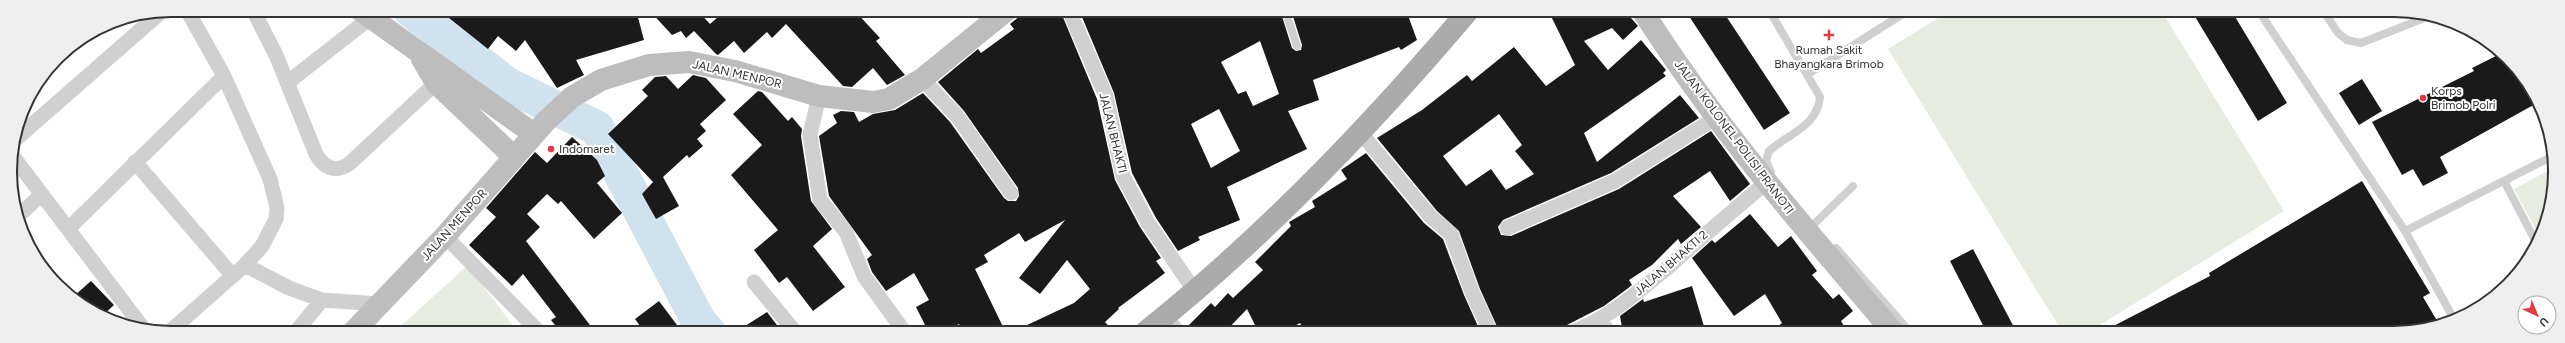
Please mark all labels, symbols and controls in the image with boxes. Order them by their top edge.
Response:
marker: Rumah Sakit Bhayangkara Brimob [1823,29,1835,41]
place label: Rumah Sakit Bhayangkara Brimob [1774,43,1884,71]
street label: JALAN MENPOR [691,57,783,91]
street label: JALAN KOLONEL POLISI PRANOTI [1672,57,1796,217]
place label: Korps Brimob Polri [2431,84,2496,112]
street label: JALAN BHAKTI [1096,91,1130,175]
marker: Korps Brimob Polri [2418,93,2428,103]
place label: Indomaret [559,142,615,156]
marker: Indomaret [546,144,556,154]
street label: JALAN MENPOR [418,186,490,264]
street label: JALAN BHAKTI 2 [1632,227,1710,299]
north arrow [2517,295,2557,335]
text: U [2536,314,2551,329]

